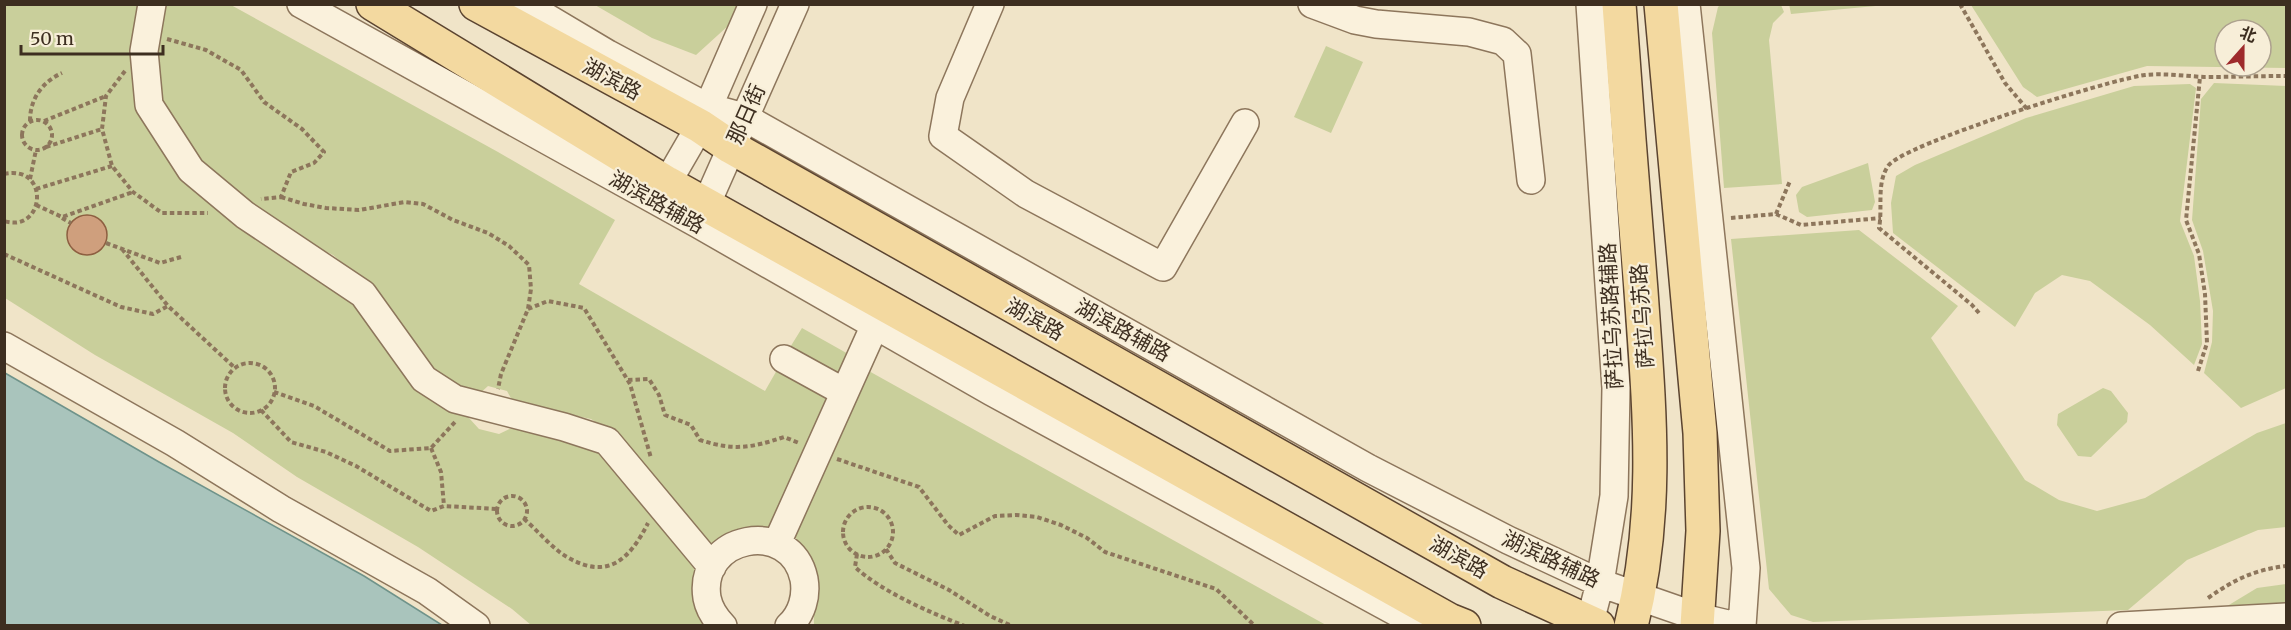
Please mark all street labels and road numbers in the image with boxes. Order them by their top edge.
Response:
street label: 湖滨路 [578,52,646,106]
street label: 那日街 [721,80,771,148]
street label: 湖滨路辅路 [605,165,709,239]
street label: 萨拉乌苏路辅路 [1594,242,1628,390]
street label: 萨拉乌苏路 [1625,263,1659,369]
street label: 湖滨路 [1001,292,1069,346]
street label: 湖滨路辅路 [1071,293,1175,367]
street label: 湖滨路辅路 [1498,525,1604,593]
street label: 湖滨路 [1425,530,1493,584]

